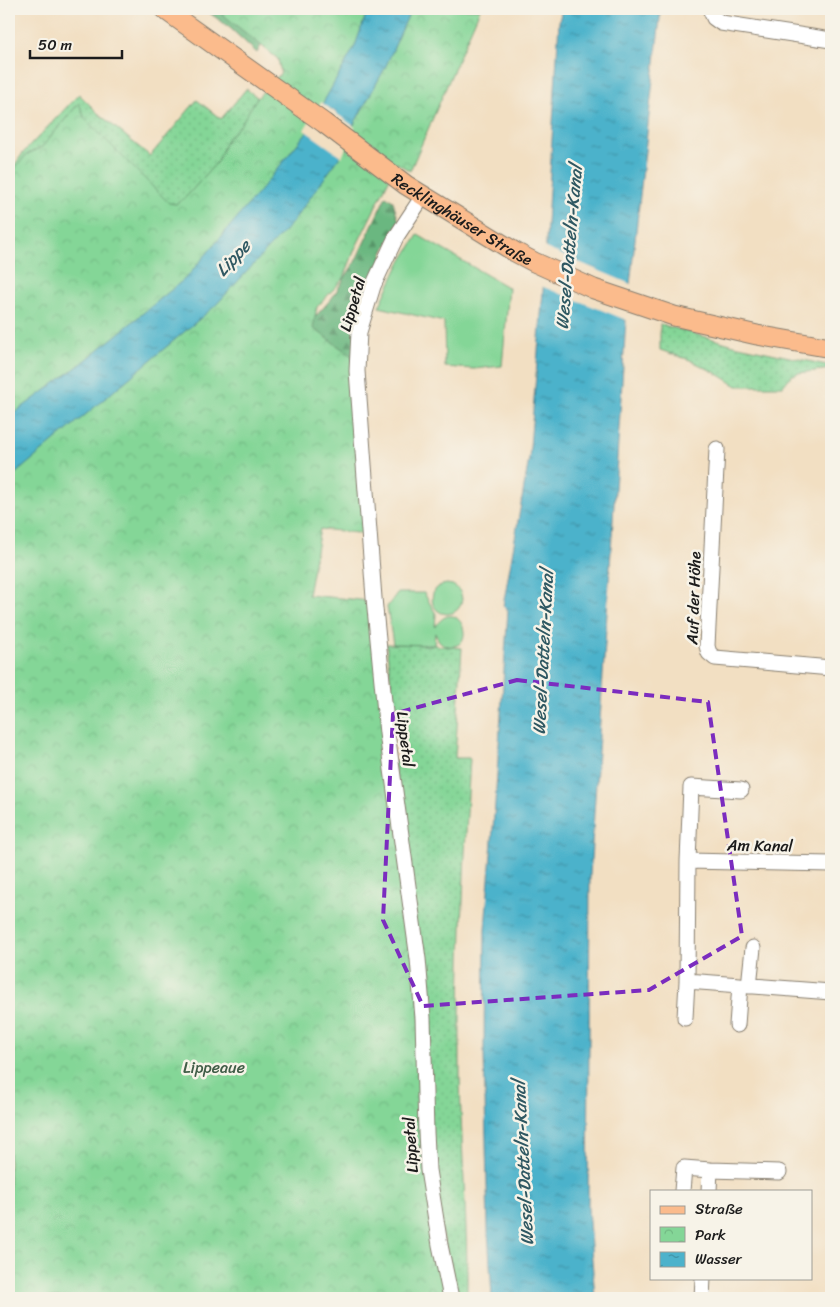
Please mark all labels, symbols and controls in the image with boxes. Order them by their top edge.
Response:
scale bar [30,28,122,60]
text: 50 m [38,32,73,58]
water label: Wesel-Datteln-Kanal [546,160,592,331]
street label: Recklinghäuser Straße [385,165,538,274]
water label: Lippe [207,231,260,284]
street label: Lippetal [331,273,374,335]
street label: Auf der Höhe [677,551,710,646]
water label: Wesel-Datteln-Kanal [523,565,564,735]
street label: Lippetal [388,710,423,769]
street label: Am Kanal [726,830,794,861]
park label: Lippeaue [183,1053,245,1082]
water label: Wesel-Datteln-Kanal [502,1076,543,1246]
street label: Lippetal [394,1116,427,1174]
legend [650,1190,812,1280]
text: Straße [695,1196,743,1222]
text: Park [695,1222,726,1248]
text: Wasser [695,1246,743,1272]

